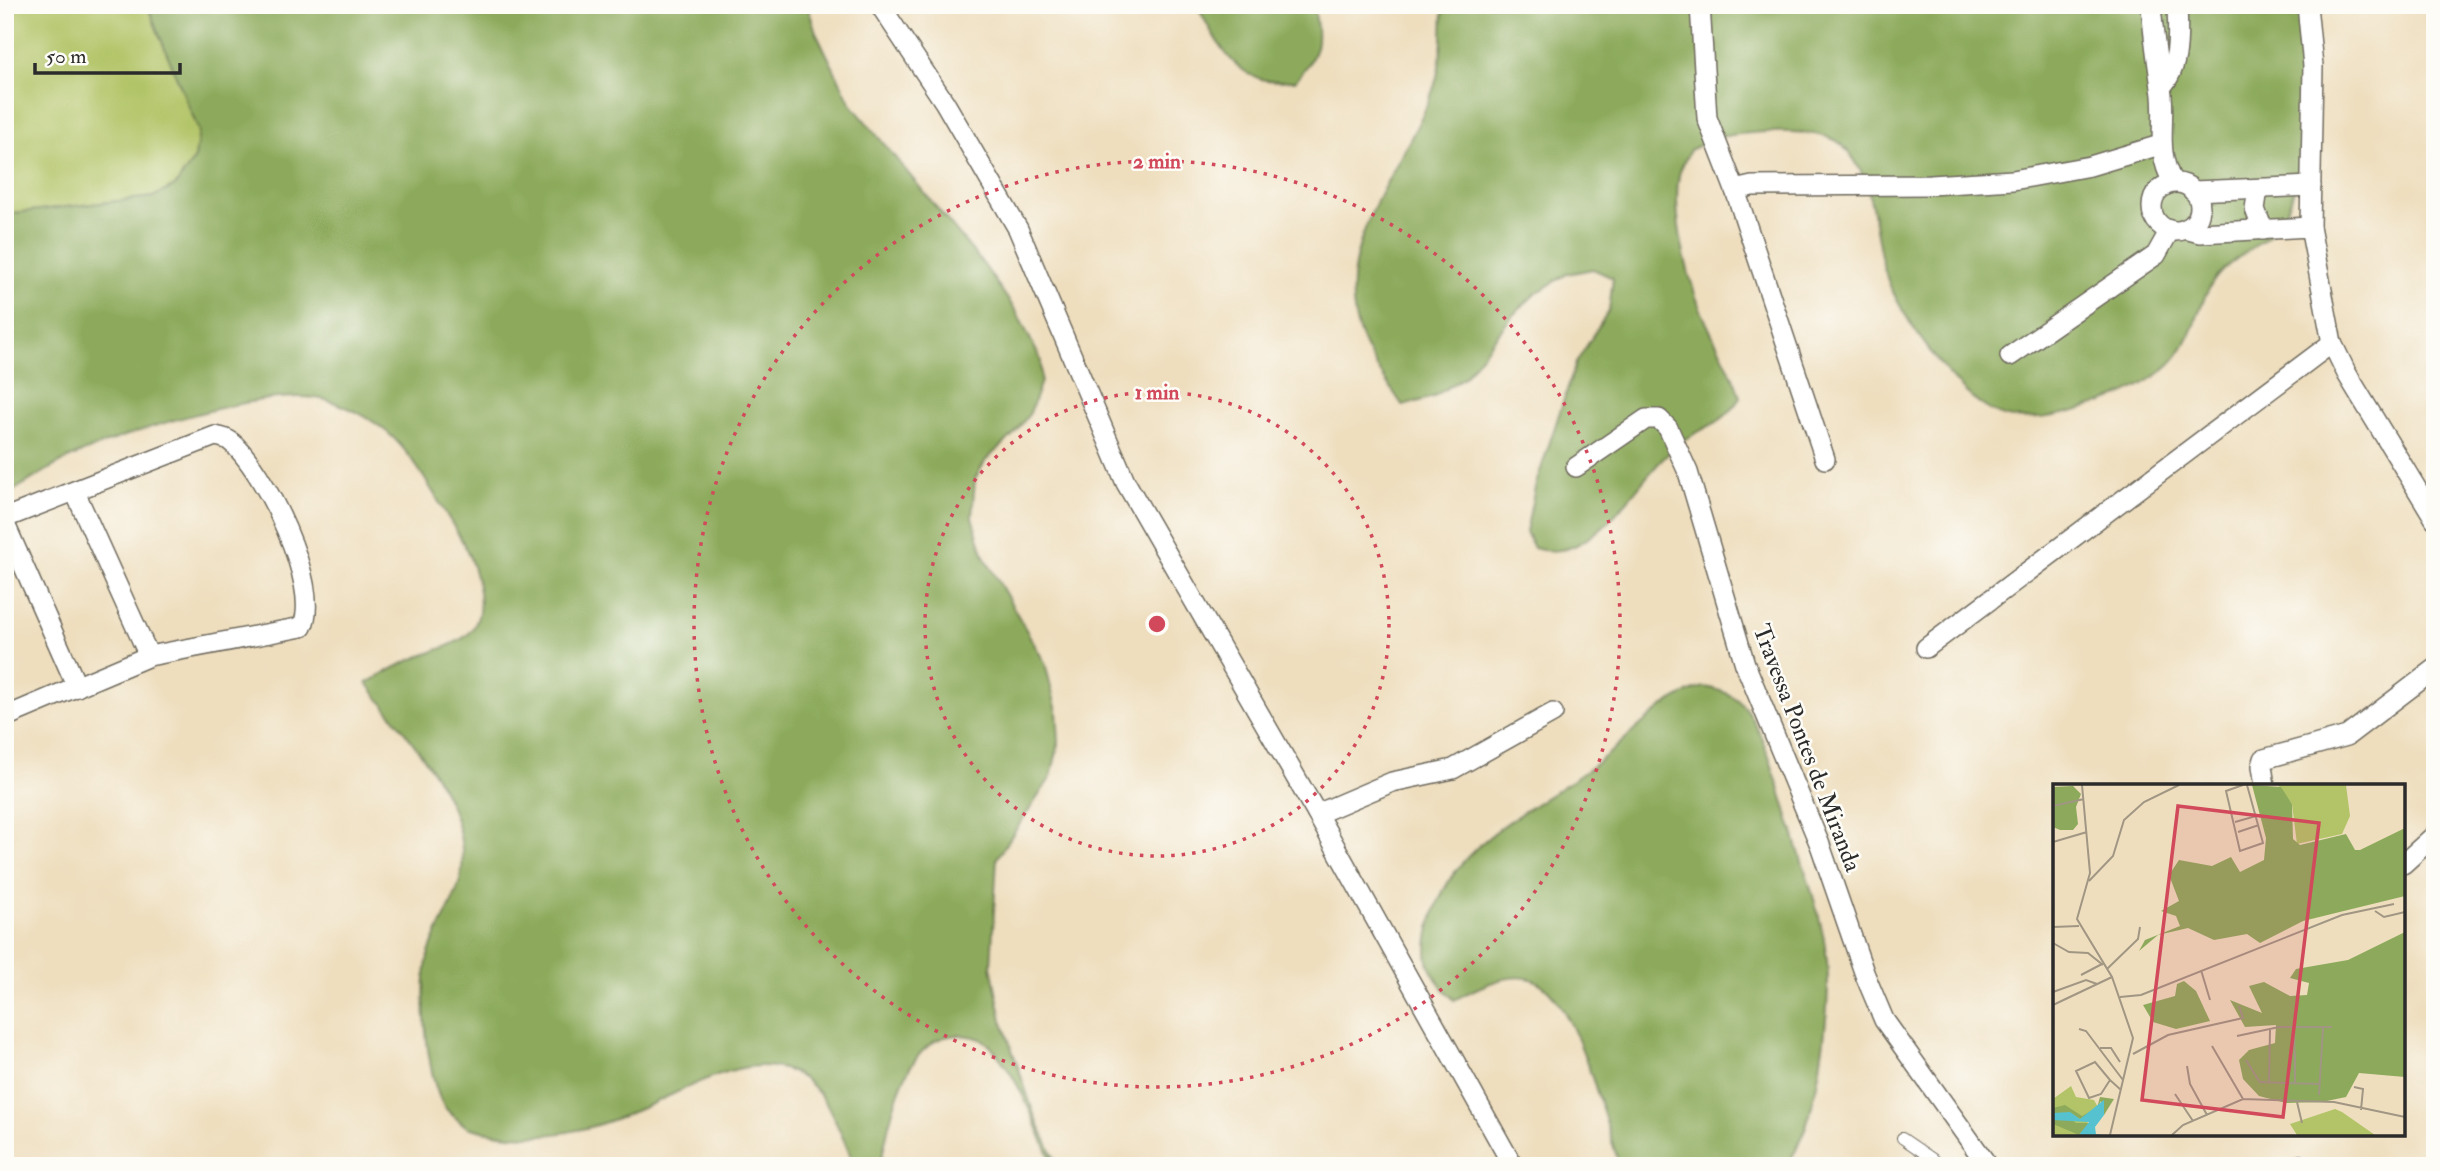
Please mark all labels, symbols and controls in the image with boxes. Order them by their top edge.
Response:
scale bar [35,32,180,76]
text: 50 m [46,43,87,70]
text: 2 min [1133,148,1181,175]
text: 1 min [1135,379,1179,406]
centre of rings [1145,612,1169,636]
street label: Travessa Pontes de Miranda [1745,620,1869,877]
inset map [2053,784,2405,1136]

